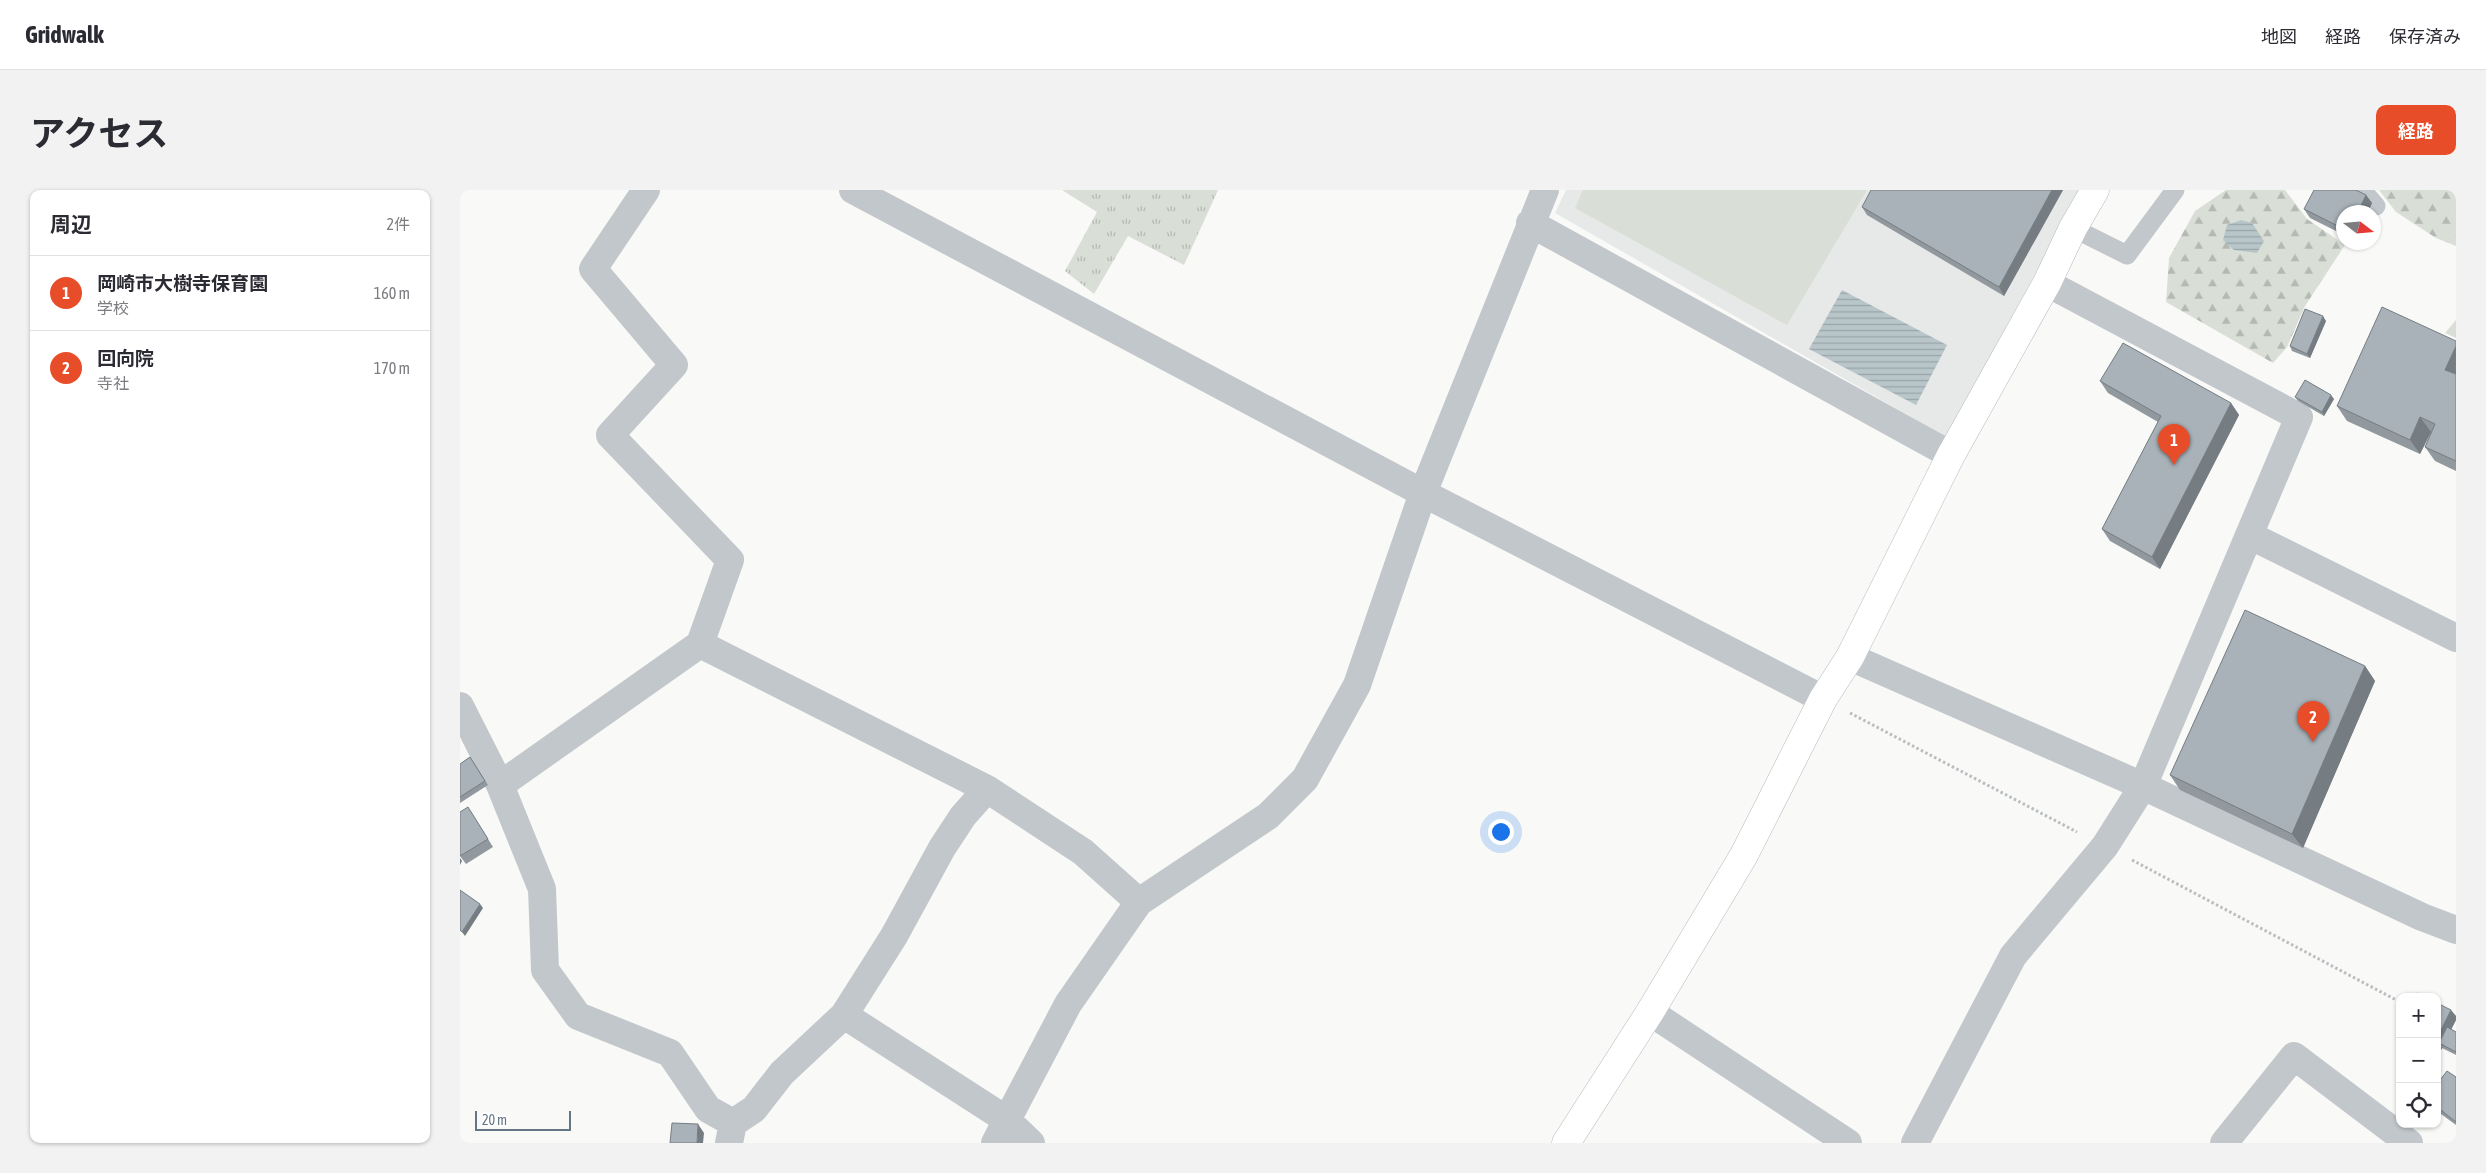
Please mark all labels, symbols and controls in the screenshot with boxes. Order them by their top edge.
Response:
text: Gridwalk [25,21,104,48]
text: 地図 [2261,26,2297,47]
text: 経路 [2325,26,2361,47]
text: 保存済み [2389,26,2461,47]
button: 経路 [2376,105,2456,155]
text: アクセス [30,113,168,153]
north arrow [2336,205,2381,250]
text: 周辺 [50,212,92,236]
text: 2件 [386,215,410,233]
text: 岡崎市大樹寺保育園 [97,272,268,294]
text: 1 [62,284,70,302]
text: 160 m [374,284,410,302]
text: 学校 [97,299,129,317]
text: 回向院 [97,347,154,369]
text: 2 [62,359,70,377]
text: 170 m [374,359,410,377]
text: 寺社 [97,374,129,392]
pin: 1 [2158,424,2190,465]
pin: 2 [2297,701,2329,742]
your location [1488,819,1514,845]
map controls [2396,993,2441,1128]
button: + [2396,993,2441,1038]
button: − [2396,1038,2441,1083]
button: locate [2396,1083,2441,1128]
scale bar [475,1108,571,1131]
text: 20 m [482,1112,507,1128]

